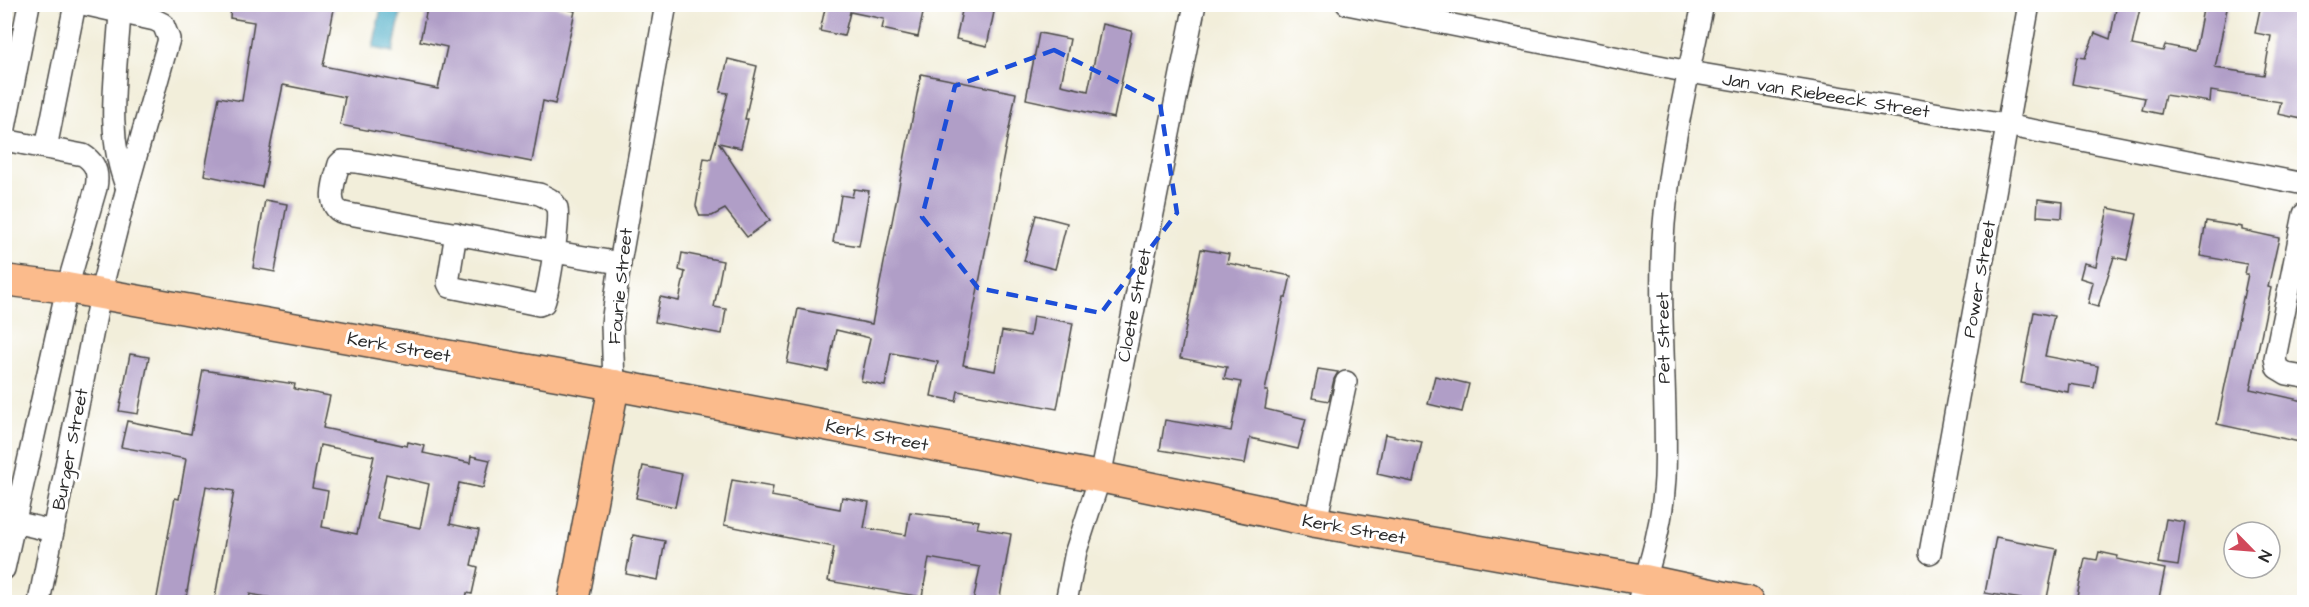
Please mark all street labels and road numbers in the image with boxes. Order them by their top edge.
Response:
street label: Jan van Riebeeck Street [1720,67,1932,124]
street label: Power Street [1957,218,2002,340]
street label: Fourie Street [602,226,639,345]
street label: Cloete Street [1111,245,1158,364]
street label: Pet Street [1650,291,1677,384]
street label: Kerk Street [345,326,453,369]
street label: Burger Street [46,385,96,512]
street label: Kerk Street [823,413,931,458]
street label: Kerk Street [1300,508,1408,551]

